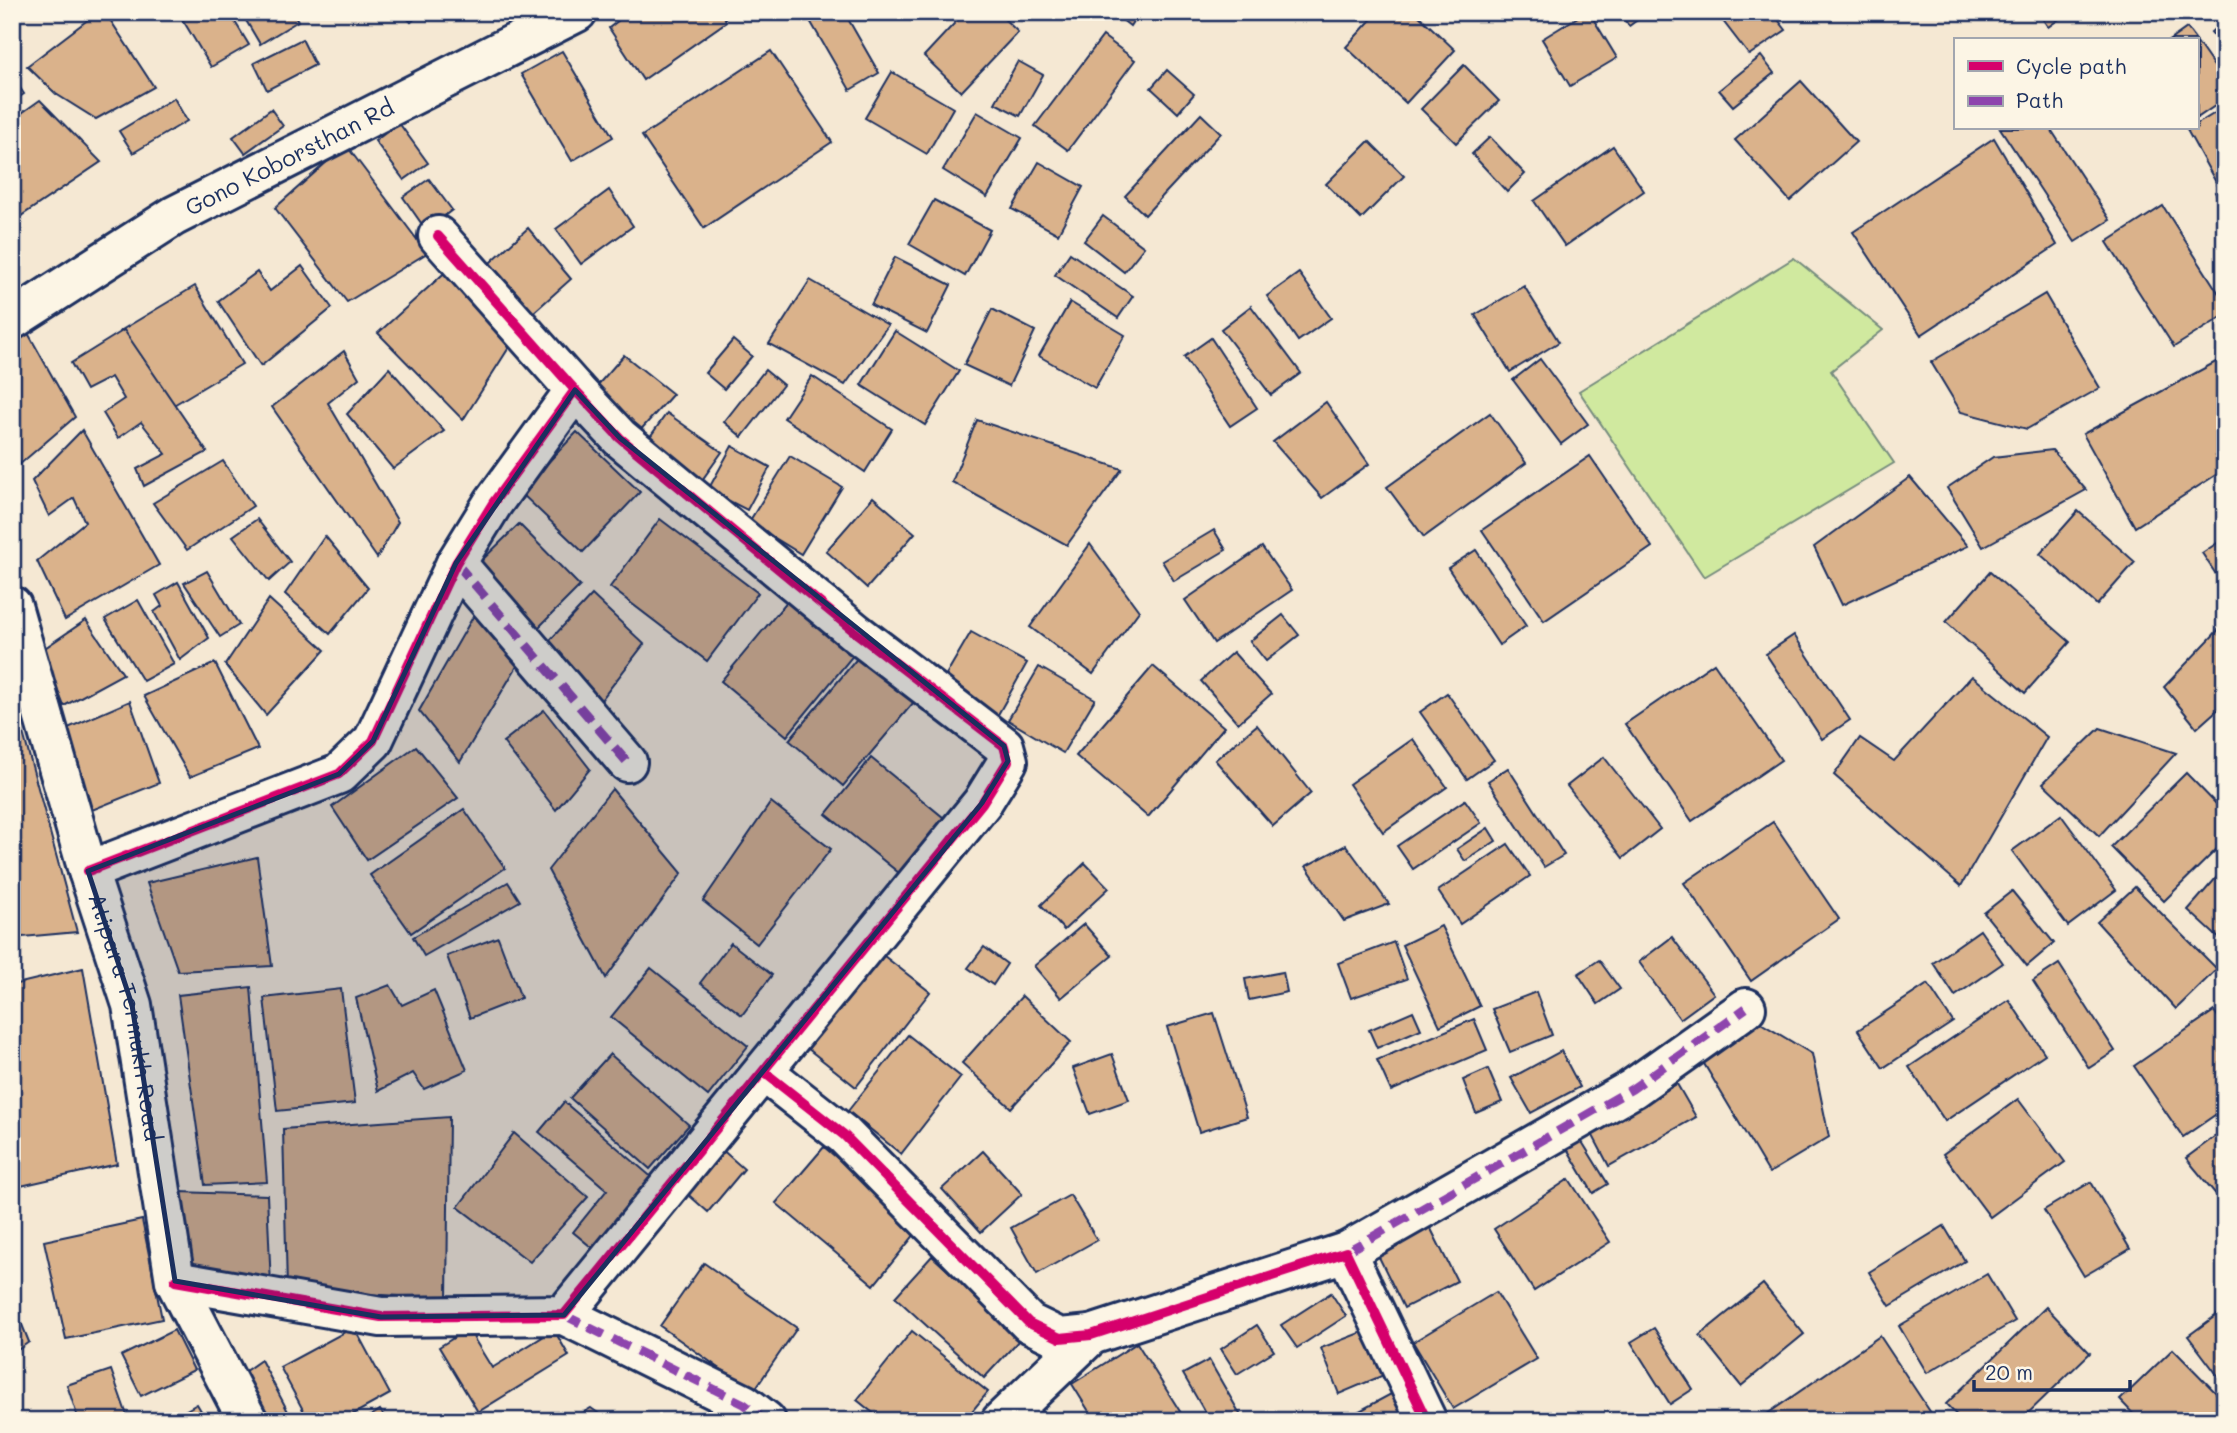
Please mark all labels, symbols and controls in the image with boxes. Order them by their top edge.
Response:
legend [1954,38,2198,130]
text: Cycle path [2016,52,2126,79]
text: Path [2016,86,2063,113]
street label: Gono Koborsthan Rd [180,91,398,222]
street label: Atipara Termukh Road [82,889,169,1143]
scale bar [1974,1349,2130,1393]
text: 20 m [1985,1358,2033,1385]

